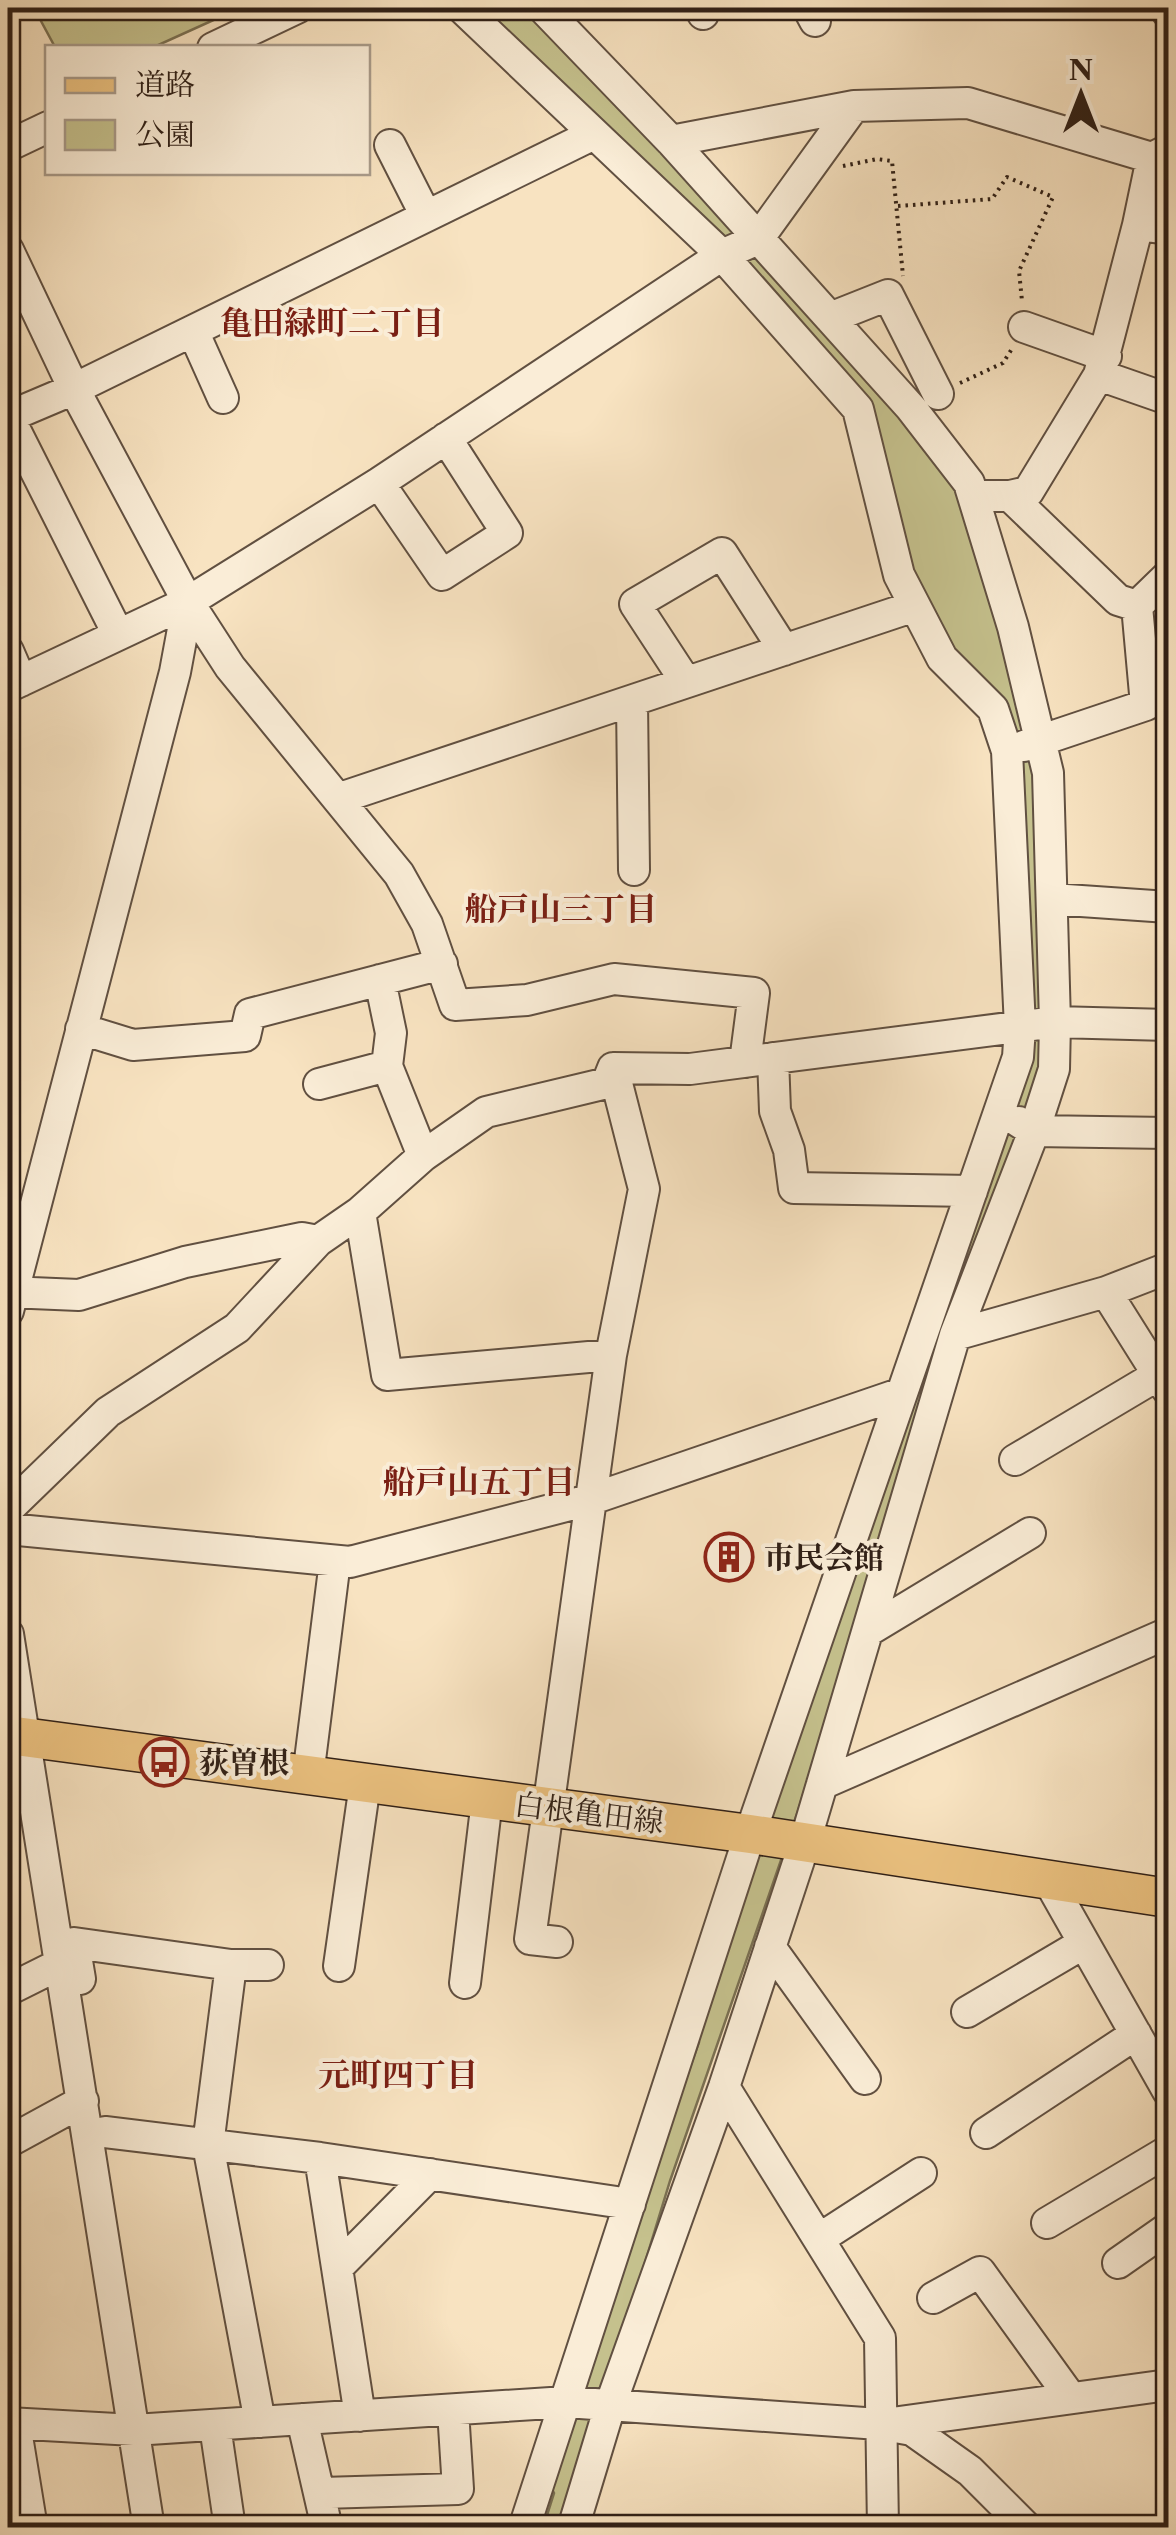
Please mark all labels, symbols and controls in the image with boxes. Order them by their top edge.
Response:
legend [45,45,370,175]
north arrow [1031,45,1131,145]
text: N [1069,53,1093,87]
text: 道路 [135,66,195,103]
text: 公園 [135,116,195,153]
district label: 亀田緑町二丁目 [220,303,444,342]
district label: 船戸山三丁目 [465,889,657,928]
district label: 船戸山五丁目 [383,1462,575,1501]
building icon: 市民会館 [703,1531,755,1583]
place label: 市民会館 [764,1539,884,1576]
bus stop icon: 荻曽根 [138,1736,190,1788]
place label: 荻曽根 [199,1744,289,1781]
street label: 白根亀田線 [512,1785,666,1841]
district label: 元町四丁目 [318,2055,478,2094]

